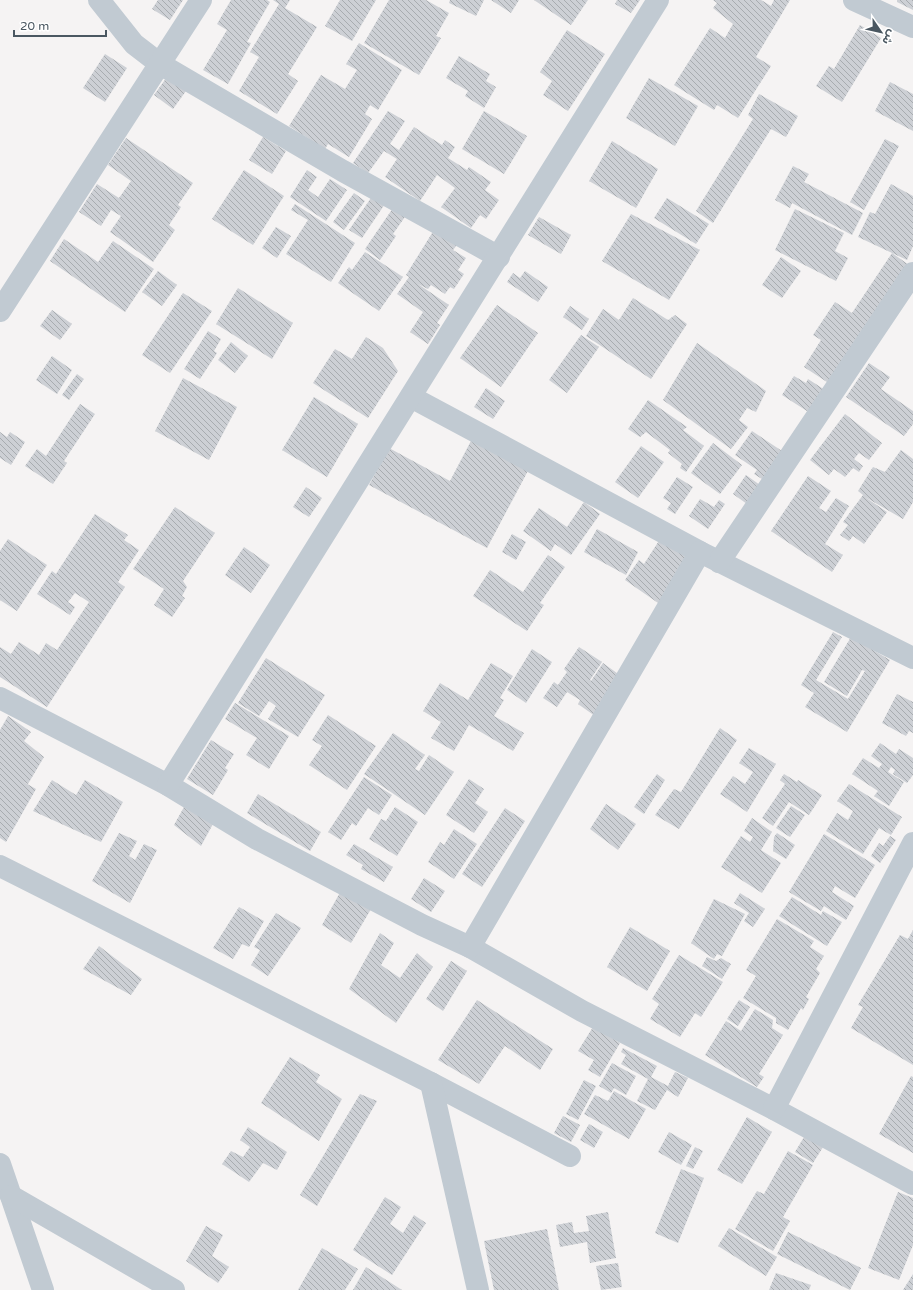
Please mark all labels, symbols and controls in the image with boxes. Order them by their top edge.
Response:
scale bar [14,12,106,38]
north arrow [861,12,901,52]
text: 20 m [20,19,49,33]
text: ش [879,27,898,47]

